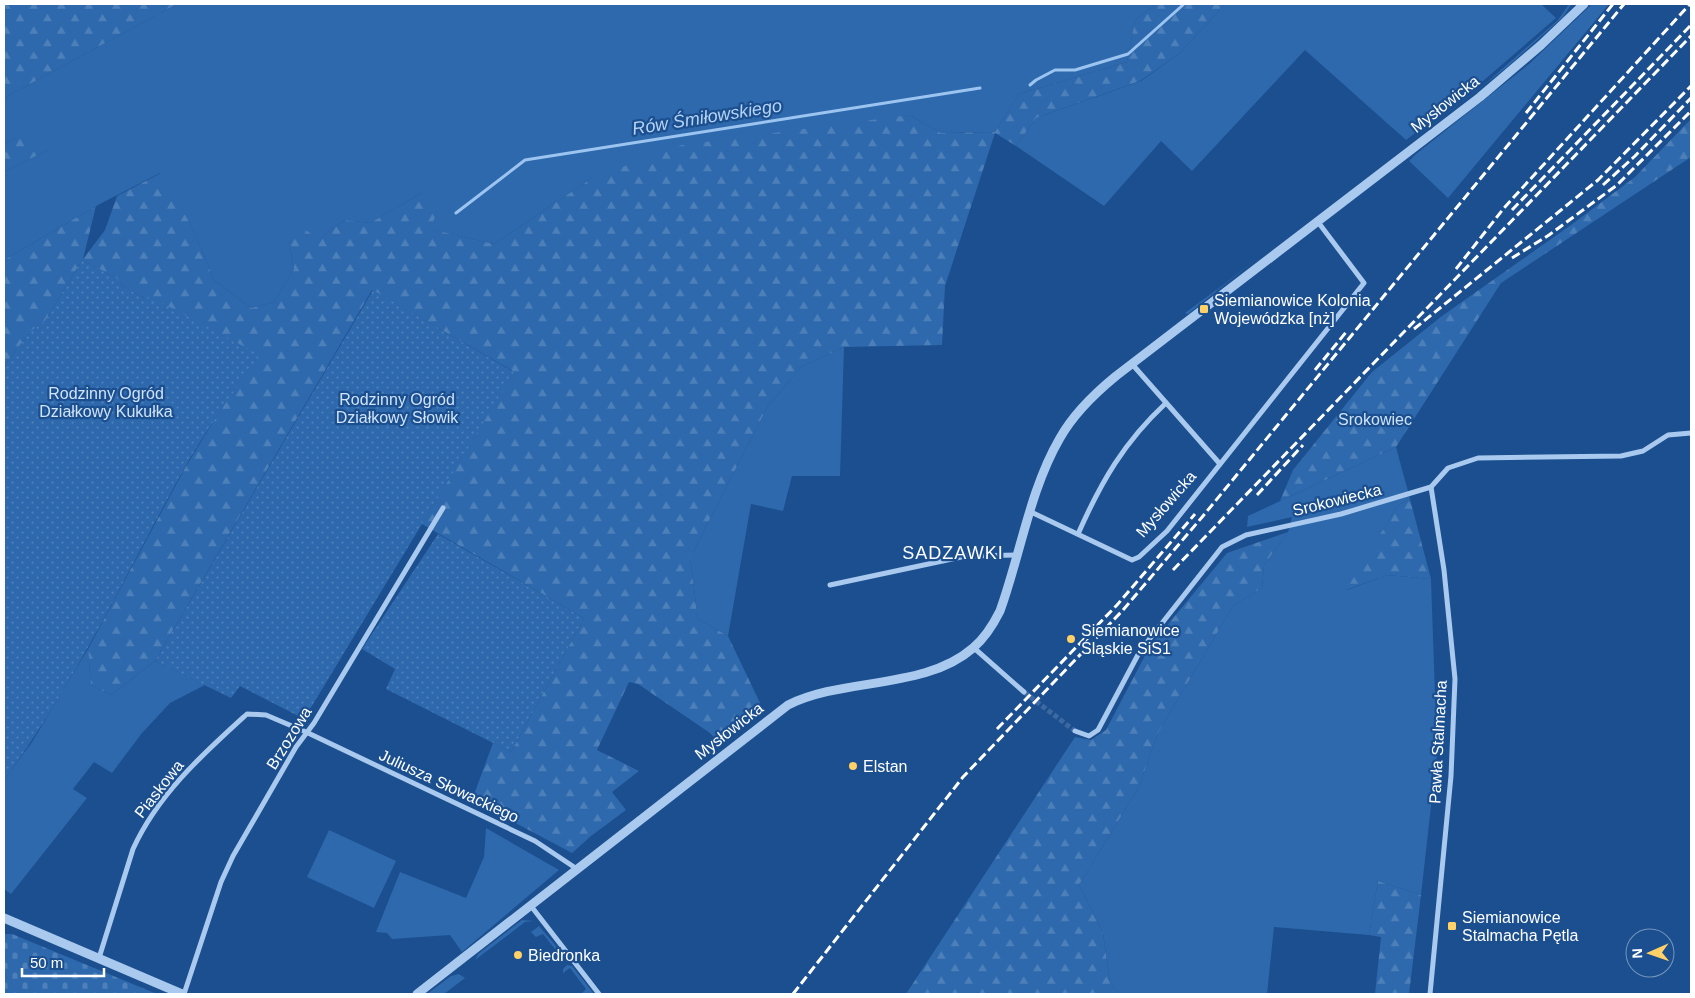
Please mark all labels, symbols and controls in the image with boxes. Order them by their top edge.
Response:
street label: Mysłowicka [1408,72,1483,136]
water label: Rów Śmiłowskiego [631,94,783,139]
place label: Siemianowice Kolonia Wojewódzka [nż] [1214,292,1371,327]
marker: Siemianowice Kolonia Wojewódzka [nż] [1198,303,1210,315]
park label: Rodzinny Ogród Działkowy Kukułka [39,385,173,420]
park label: Rodzinny Ogród Działkowy Słowik [336,391,459,426]
park label: Srokowiec [1338,411,1412,428]
street label: Mysłowicka [1133,467,1199,540]
street label: Srokowiecka [1291,481,1383,519]
district label: SADZAWKI [902,543,1004,563]
place label: Siemianowice Śląskie SiS1 [1081,622,1180,657]
marker: Siemianowice Śląskie SiS1 [1065,633,1077,645]
street label: Pawła Stalmacha [1426,680,1450,804]
street label: Mysłowicka [692,699,767,763]
street label: Brzozowa [263,704,315,772]
street label: Juliusza Słowackiego [376,746,522,826]
street label: Piaskowa [131,757,187,821]
place label: Elstan [863,758,907,775]
marker: Elstan [847,760,859,772]
place label: Siemianowice Stalmacha Pętla [1462,909,1579,944]
marker: Siemianowice Stalmacha Pętla [1446,920,1458,932]
north arrow [1625,928,1675,978]
scale bar [22,946,105,978]
place label: Biedronka [528,947,600,964]
text: N [1629,948,1645,959]
marker: Biedronka [512,949,524,961]
text: 50 m [30,954,63,971]

